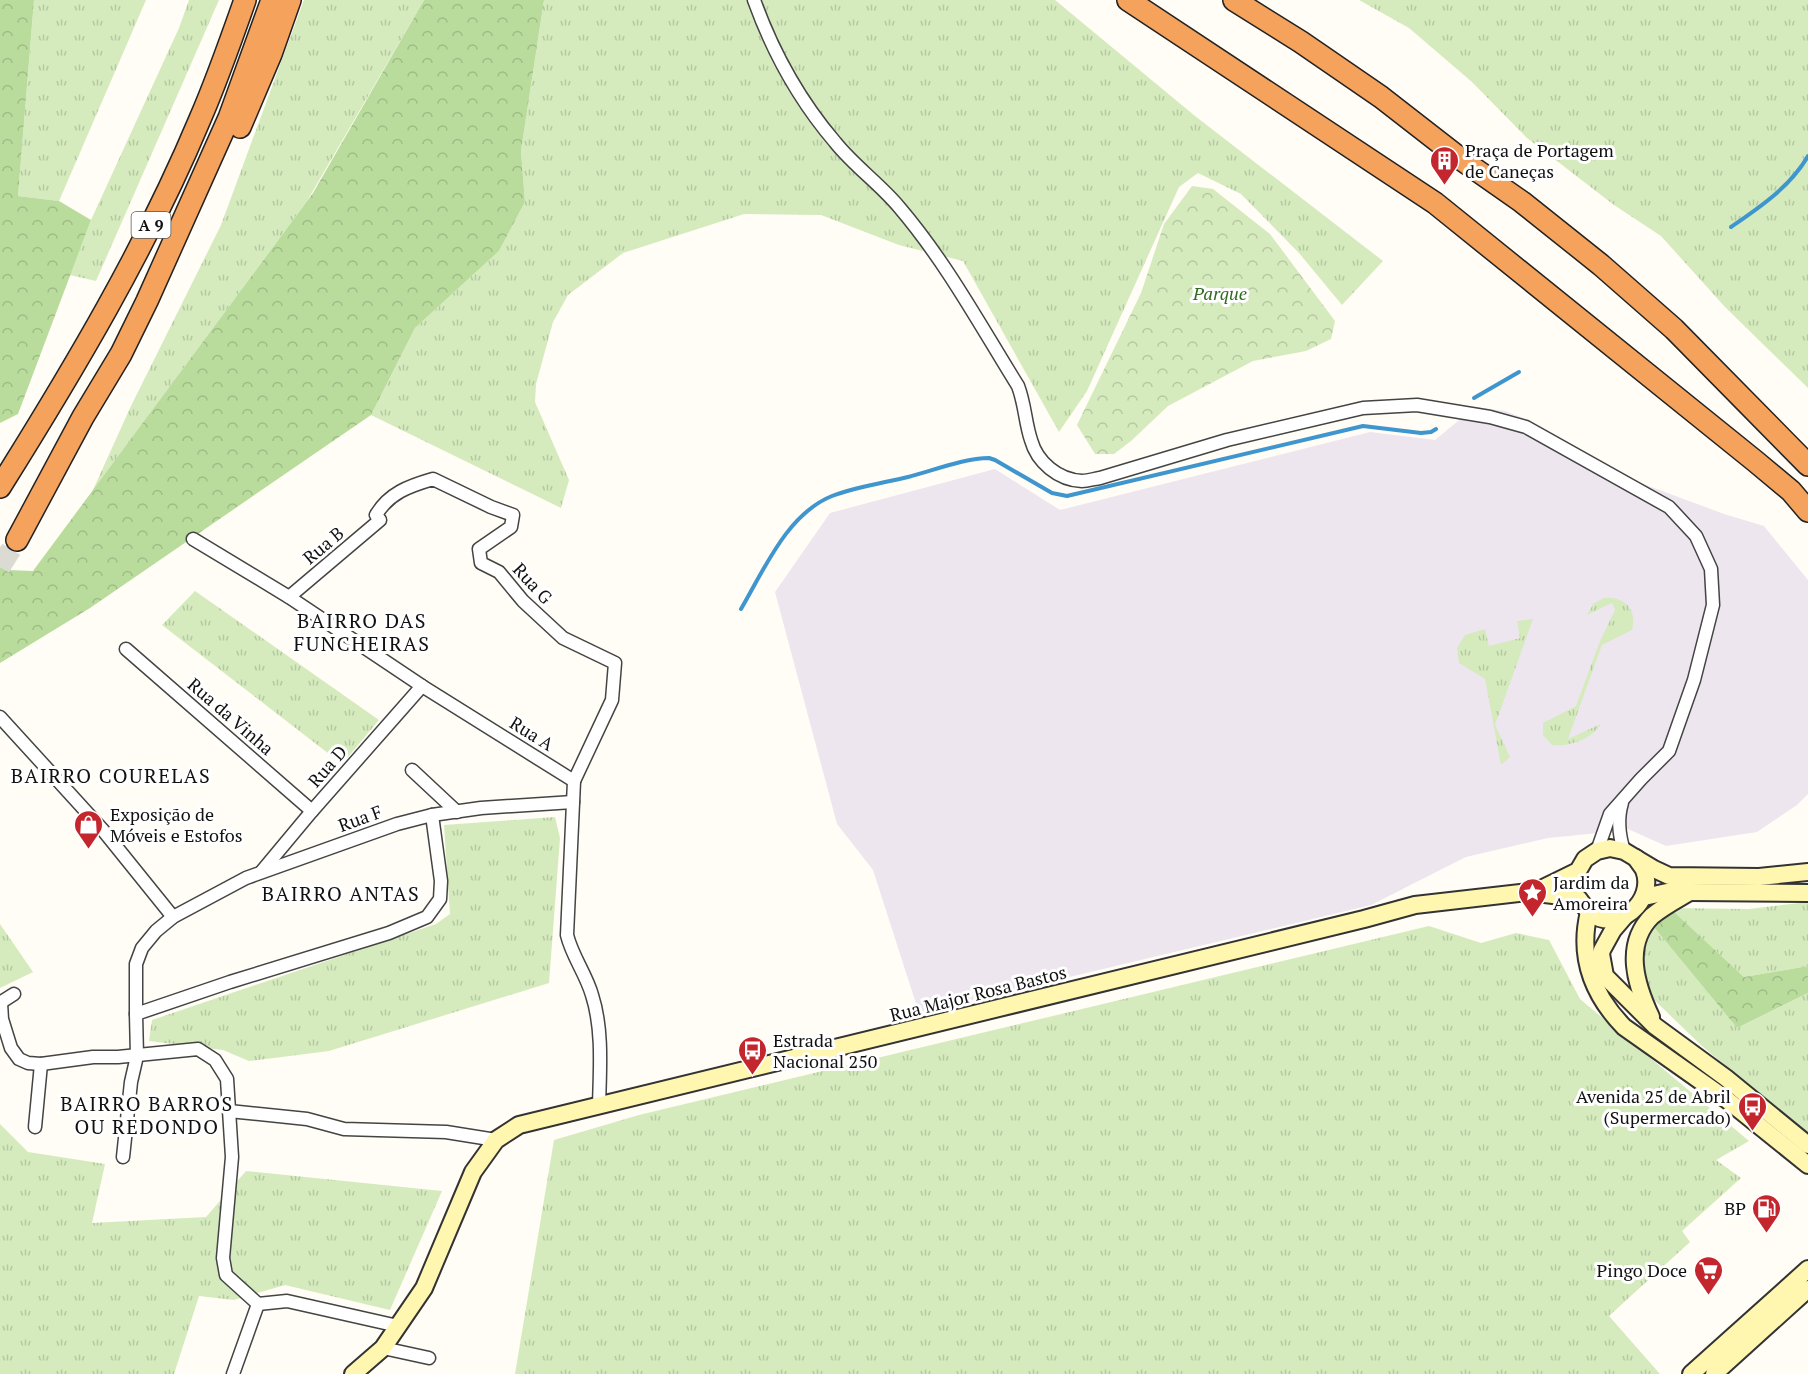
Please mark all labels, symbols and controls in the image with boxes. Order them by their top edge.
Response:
place label: Praça de Portagem de Caneças [1465,138,1614,183]
building icon: Praça de Portagem de Caneças [1428,144,1460,186]
road number: A 9 [132,212,170,238]
park label: Parque [1192,281,1247,305]
street label: Rua B [298,521,348,569]
street label: Rua G [508,557,558,609]
district label: BAIRRO DAS FUNCHEIRAS [293,607,431,657]
street label: Rua da Vinha [183,672,279,760]
street label: Rua A [506,710,559,756]
street label: Rua D [302,740,352,792]
district label: BAIRRO COURELAS [11,762,211,789]
street label: Rua F [335,799,385,837]
place label: Exposição de Móveis e Estofos [110,802,243,847]
shop icon: Exposição de Móveis e Estofos [73,808,105,850]
place label: Jardim da Amoreira [1553,870,1630,915]
place icon: Jardim da Amoreira [1516,876,1548,918]
district label: BAIRRO ANTAS [262,880,420,907]
street label: Rua Major Rosa Bastos [887,959,1069,1027]
place label: Estrada Nacional 250 [773,1028,877,1073]
bus stop icon: Estrada Nacional 250 [736,1034,768,1076]
place label: Avenida 25 de Abril (Supermercado) [1576,1084,1731,1129]
district label: BAIRRO BARROS OU REDONDO [60,1090,234,1140]
bus stop icon: Avenida 25 de Abril (Supermercado) [1736,1090,1768,1132]
fuel station icon: BP [1751,1192,1783,1234]
place label: BP [1724,1196,1746,1220]
supermarket icon: Pingo Doce [1692,1254,1724,1296]
place label: Pingo Doce [1597,1258,1687,1282]

